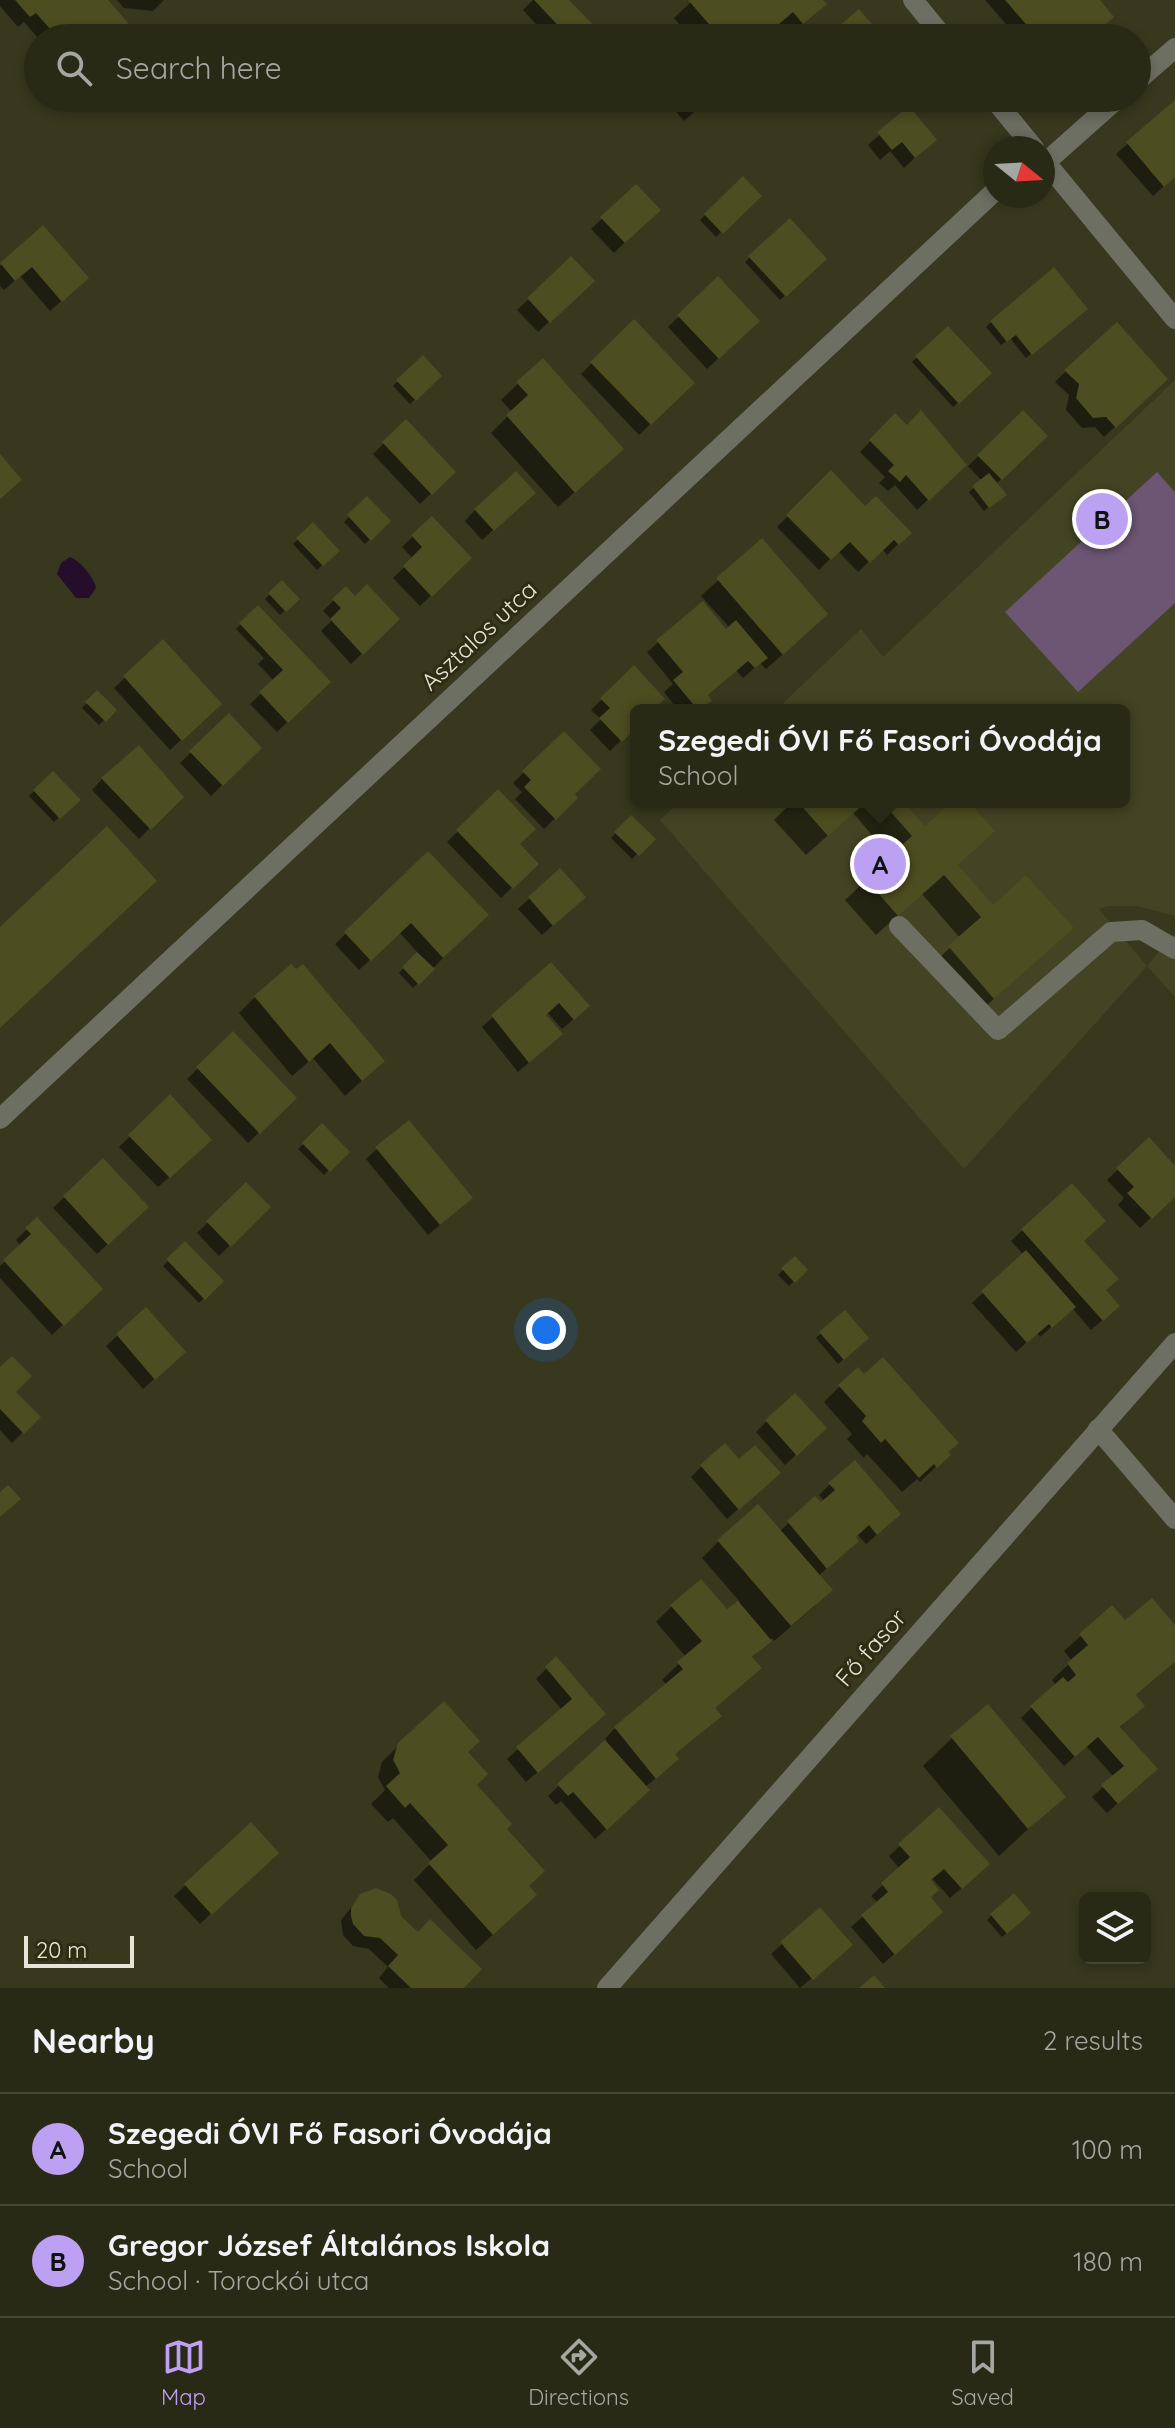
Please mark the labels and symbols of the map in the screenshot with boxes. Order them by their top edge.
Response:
north arrow [983,136,1055,208]
pin: B [1076,489,1128,549]
street label: Asztalos utca [414,574,542,696]
pin: A [854,834,906,894]
your location [526,1310,566,1350]
street label: Fő fasor [828,1602,912,1692]
scale bar [24,1932,134,1968]

